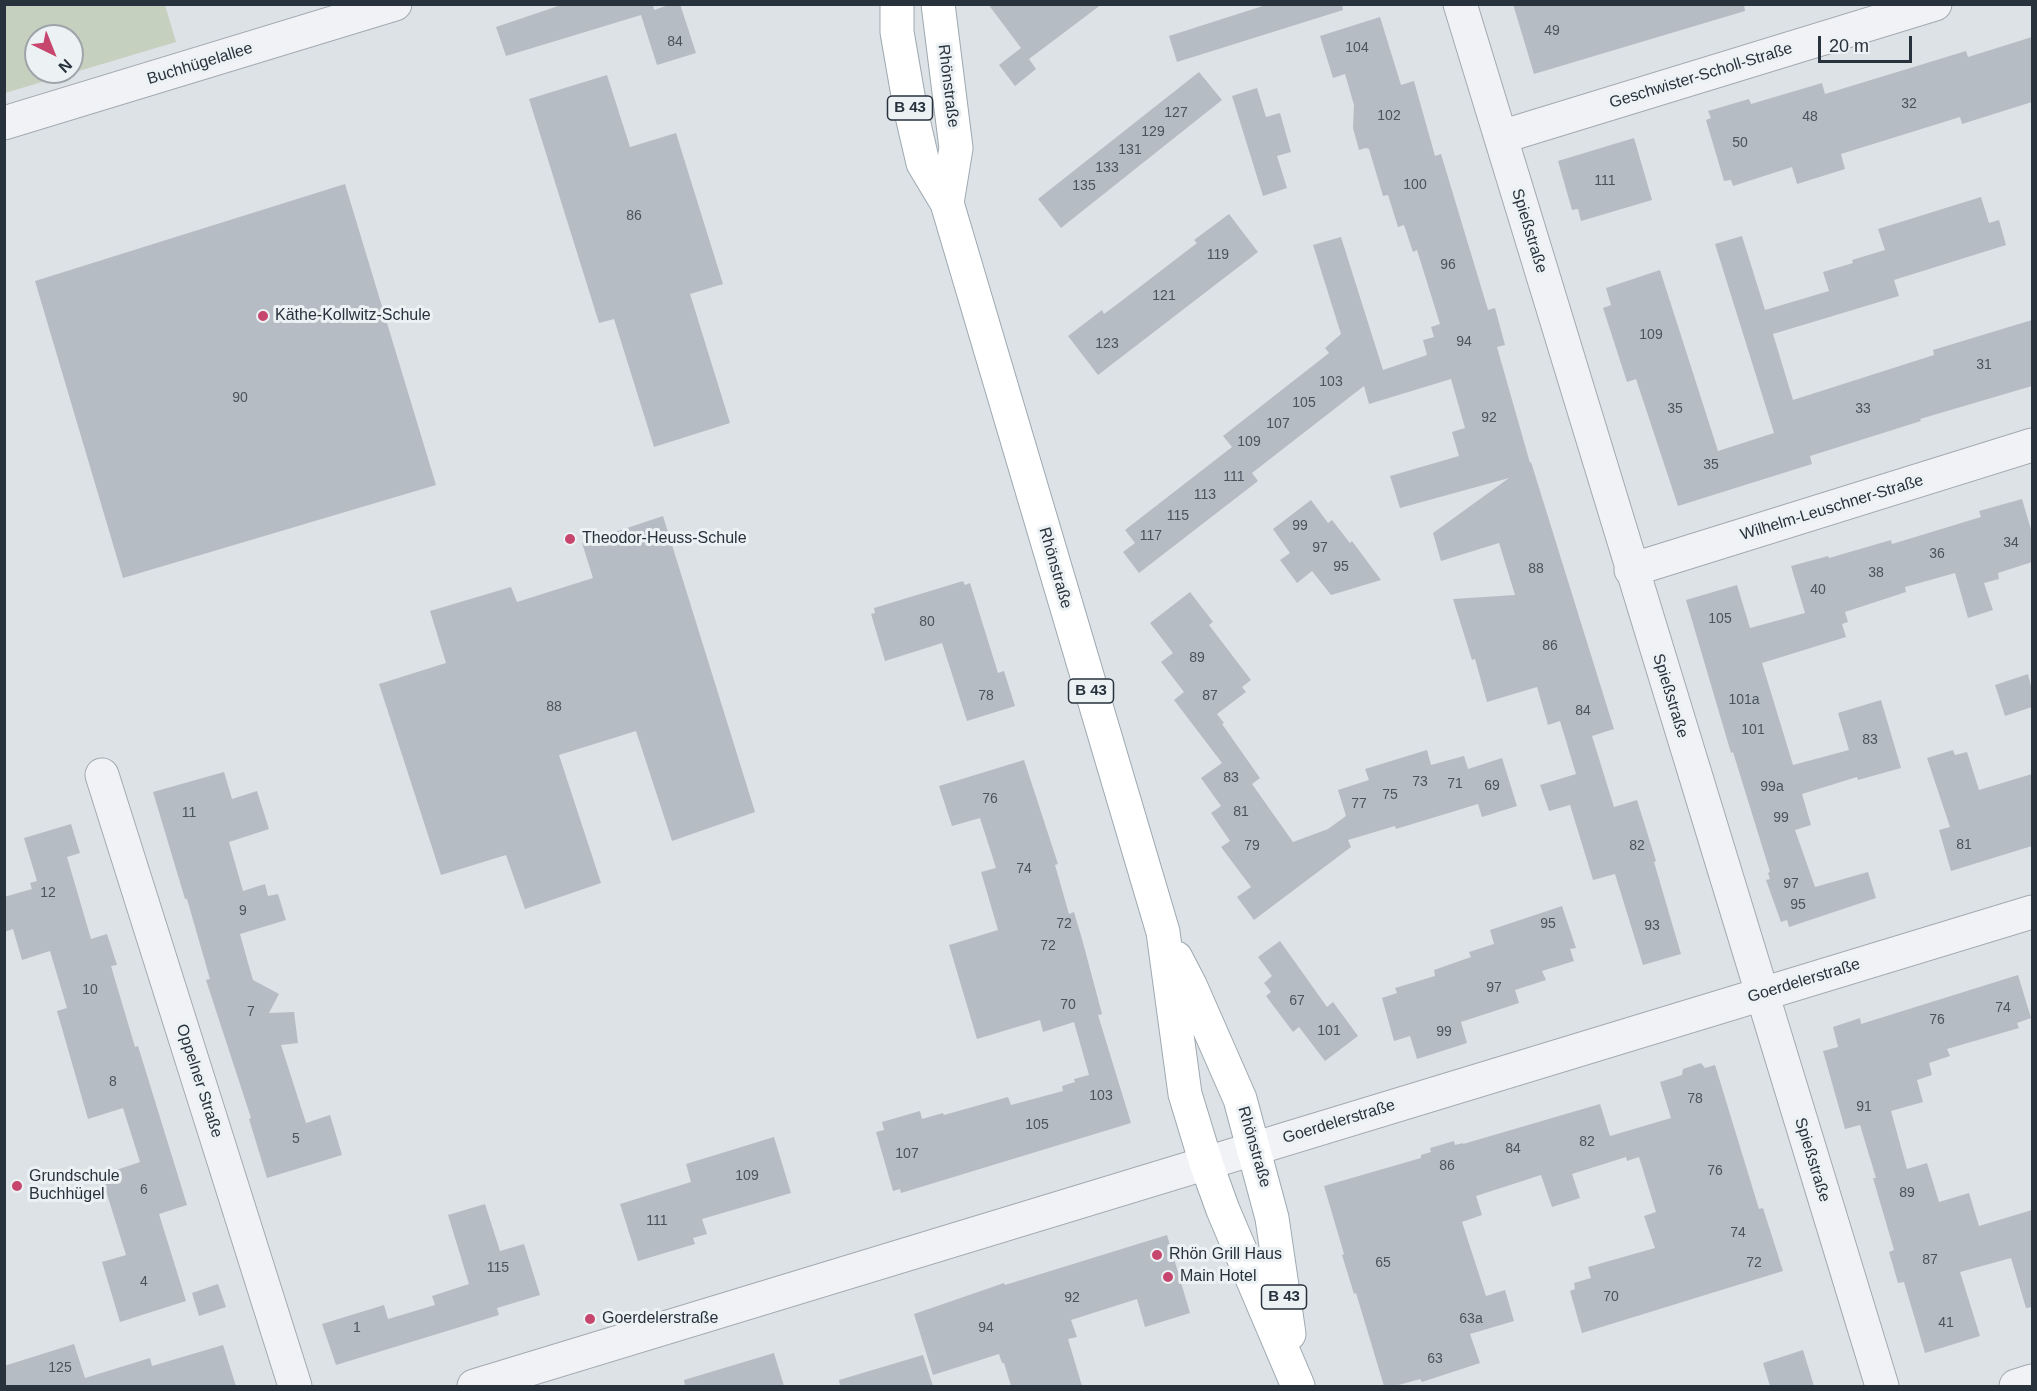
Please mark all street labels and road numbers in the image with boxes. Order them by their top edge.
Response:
street label: Buchhügelallee [145,39,255,89]
street label: Geschwister-Scholl-Straße [1607,39,1795,113]
street label: Rhönstraße [933,43,963,129]
road number: B 43 [888,96,932,120]
street label: Spießstraße [1507,187,1551,275]
street label: Wilhelm-Leuschner-Straße [1738,471,1926,545]
street label: Rhönstraße [1034,525,1076,611]
street label: Spießstraße [1648,652,1692,740]
road number: B 43 [1068,679,1114,703]
street label: Goerdelerstraße [1745,955,1863,1007]
street label: Oppelner Straße [172,1022,226,1140]
street label: Goerdelerstraße [1280,1096,1398,1148]
street label: Rhönstraße [1233,1104,1275,1190]
street label: Spießstraße [1790,1116,1834,1204]
road number: B 43 [1262,1285,1306,1309]

